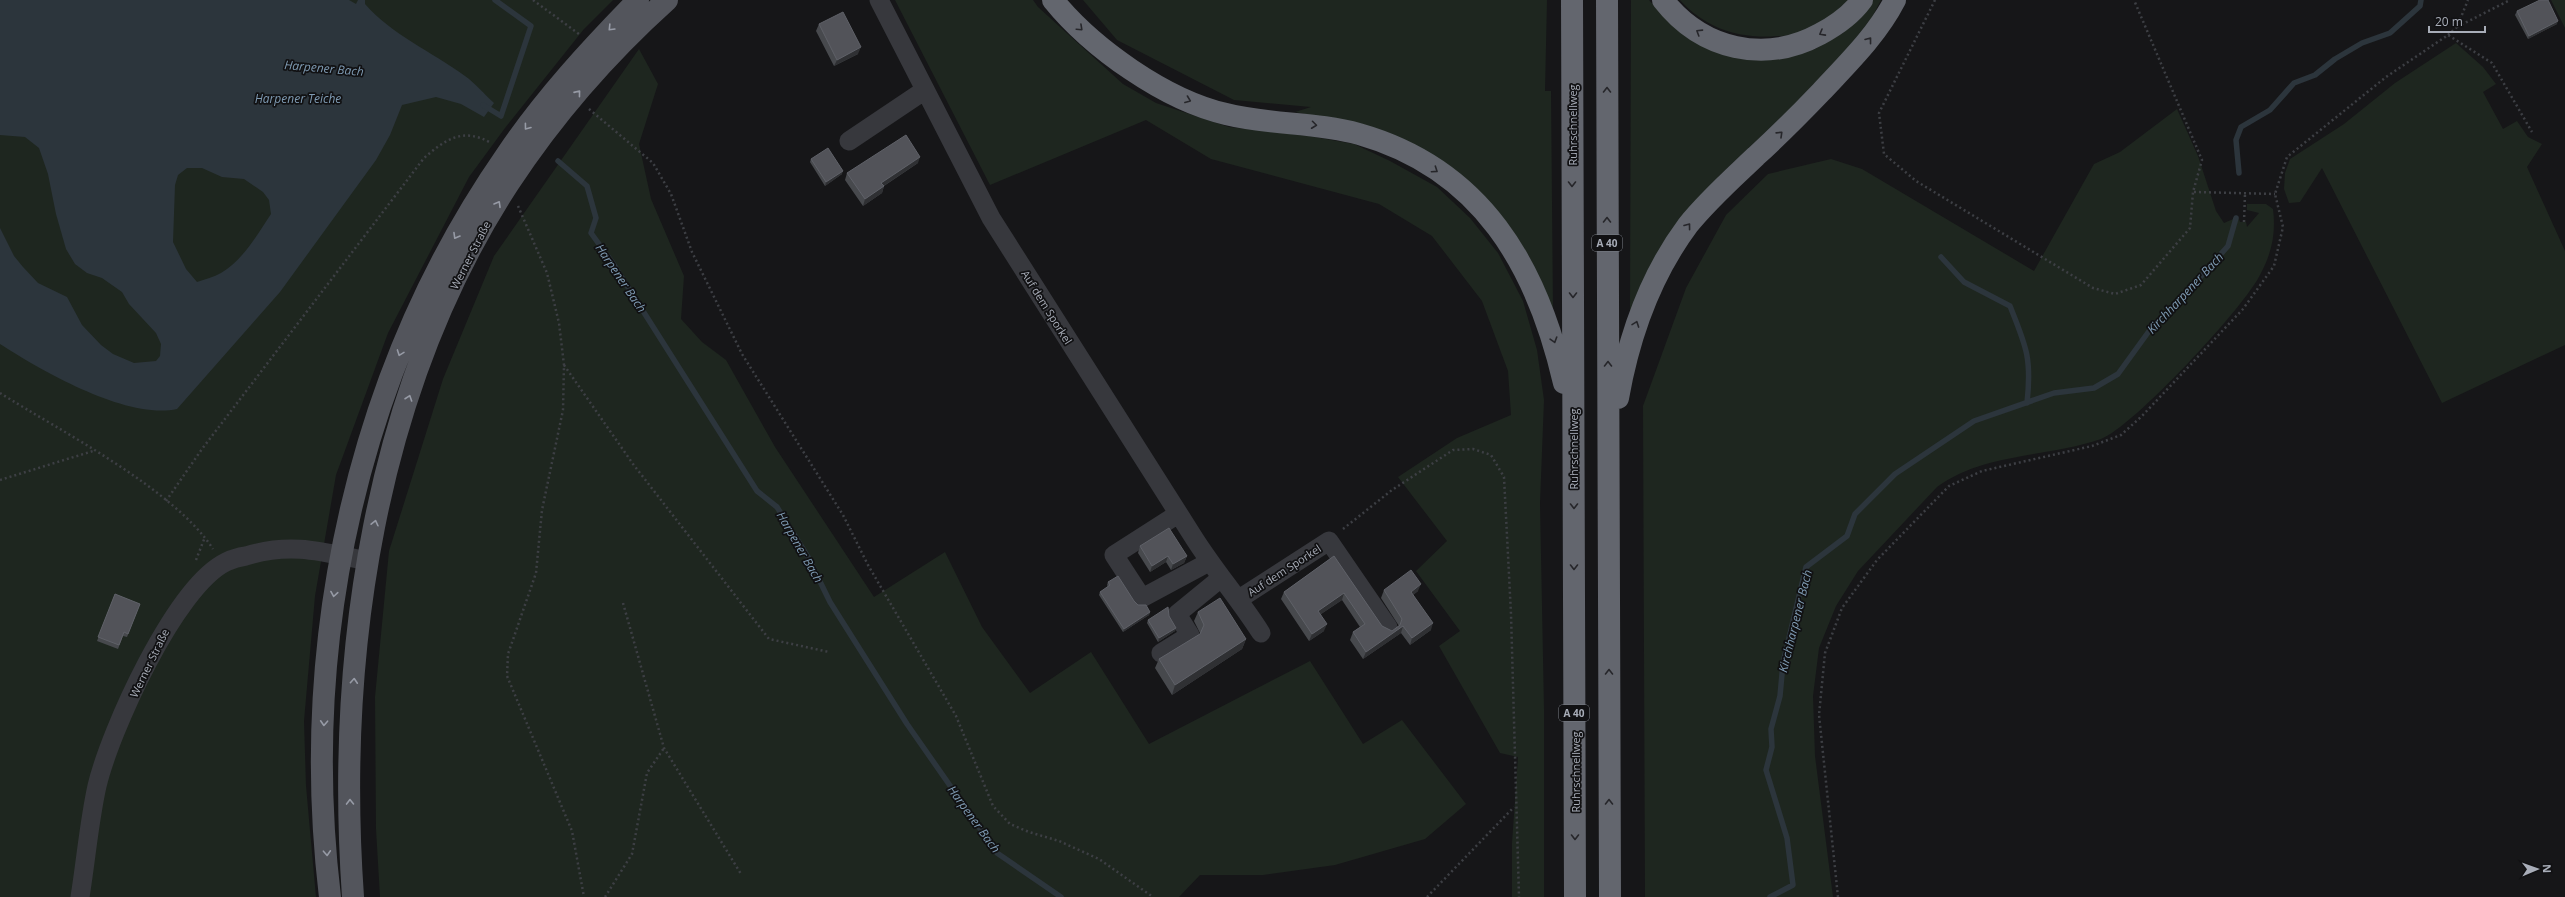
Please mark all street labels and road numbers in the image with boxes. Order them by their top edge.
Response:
street label: Ruhrschnellweg [1565,84,1580,166]
street label: Werner Straße [446,218,494,292]
road number: A 40 [1592,235,1622,251]
street label: Auf dem Sporkel [1018,267,1076,347]
street label: Ruhrschnellweg [1566,408,1581,490]
street label: Auf dem Sporkel [1244,541,1324,599]
street label: Werner Straße [126,626,172,700]
road number: A 40 [1559,705,1589,721]
street label: Ruhrschnellweg [1568,731,1583,813]

